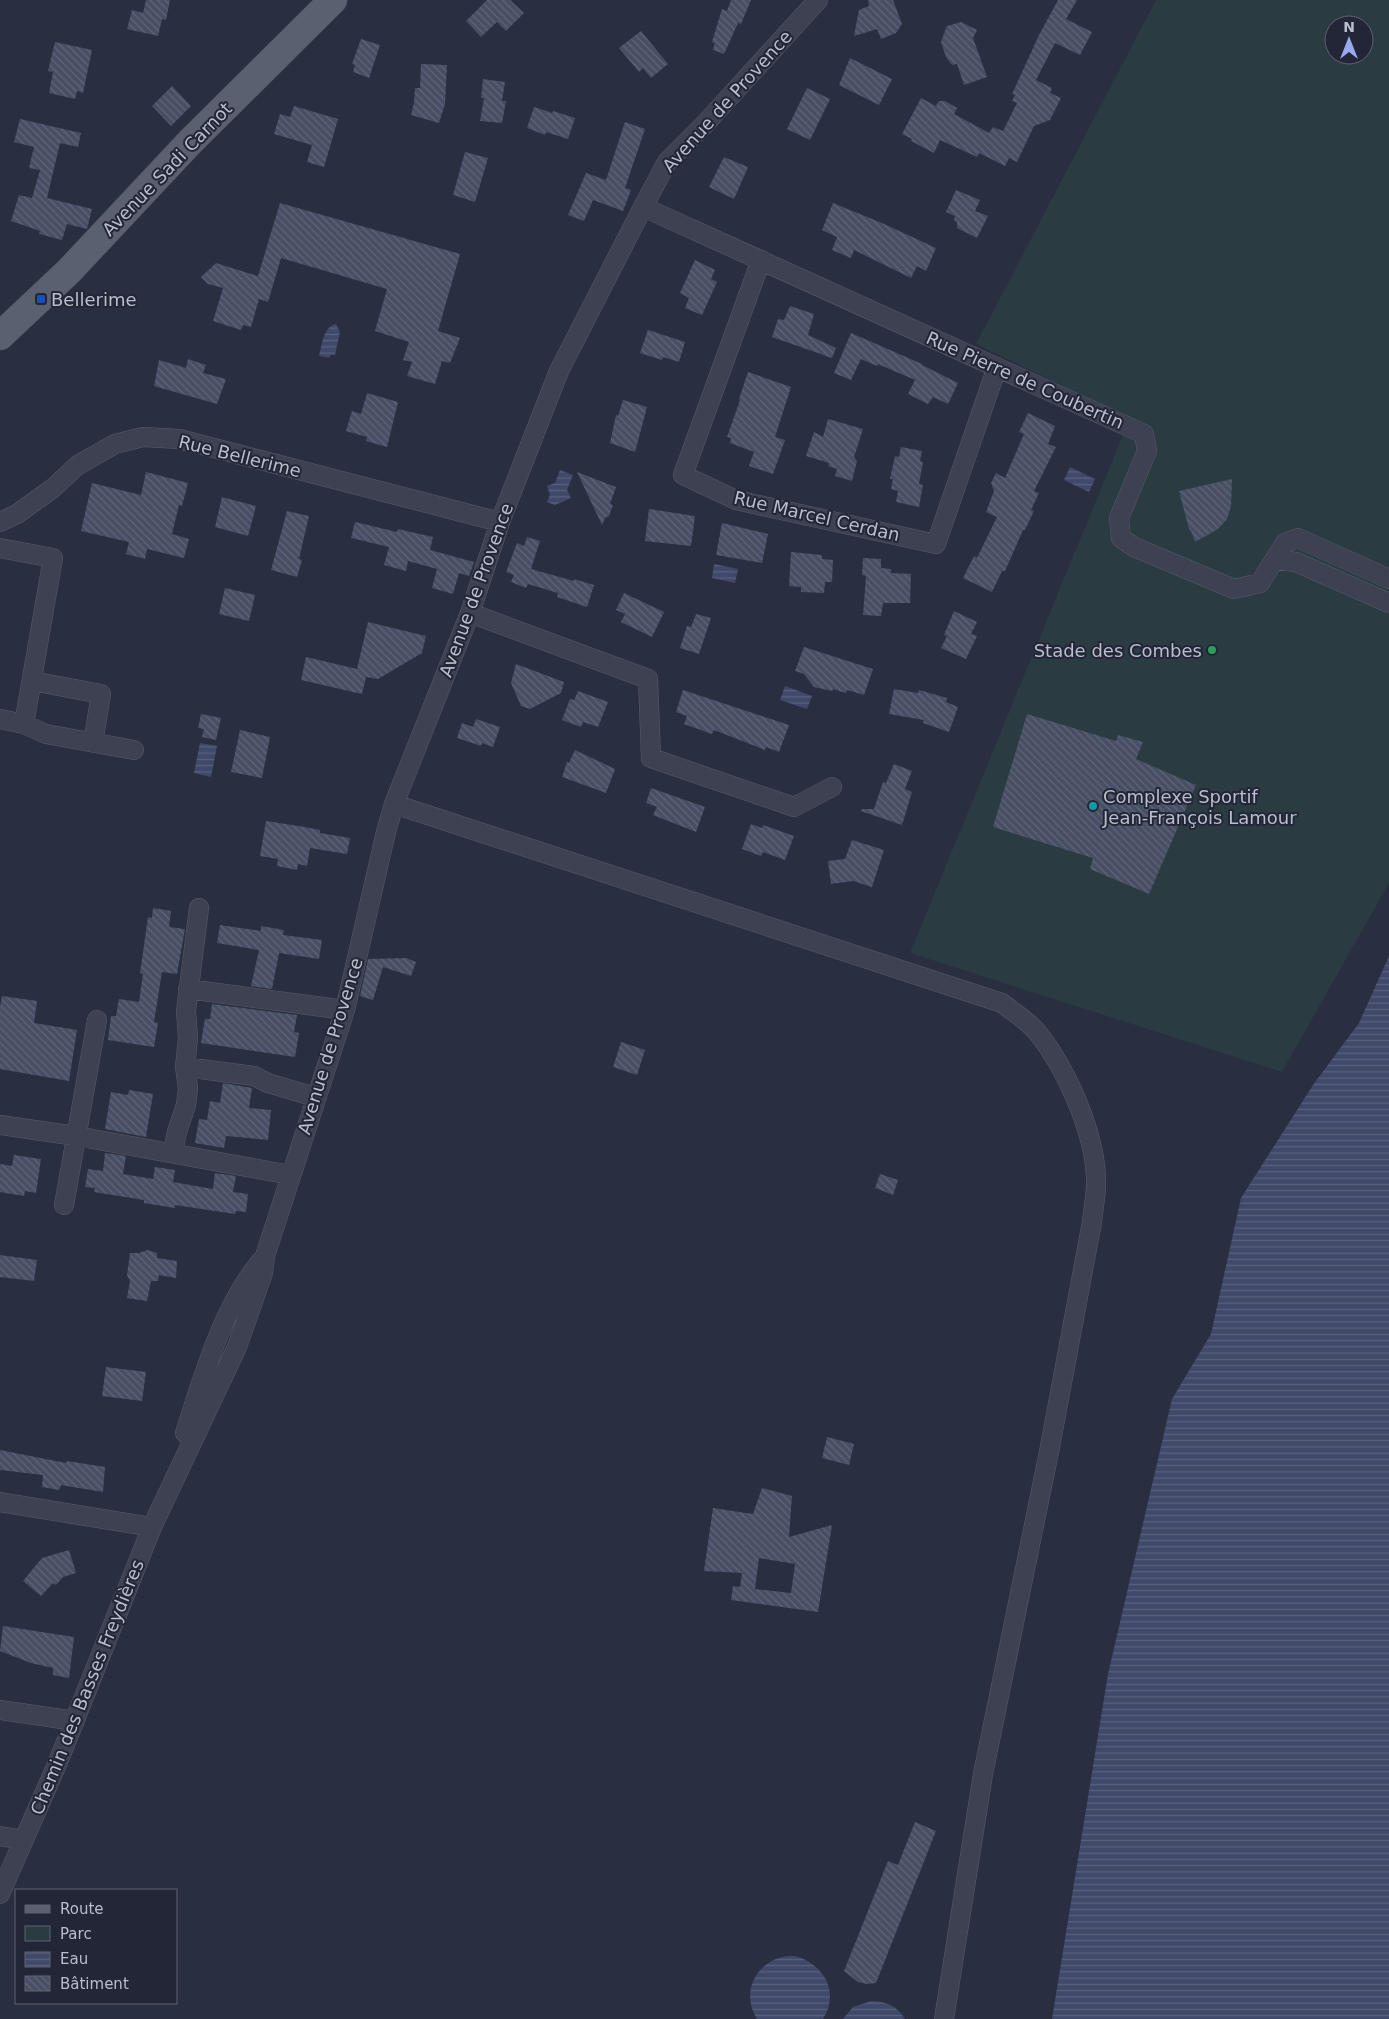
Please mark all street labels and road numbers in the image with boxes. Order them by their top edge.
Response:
street label: Avenue de Provence [658,26,796,176]
street label: Avenue Sadi Carnot [98,98,236,240]
street label: Rue Pierre de Coubertin [923,327,1127,433]
street label: Rue Bellerime [177,431,303,481]
street label: Rue Marcel Cerdan [732,487,902,545]
street label: Avenue de Provence [435,500,517,680]
street label: Avenue de Provence [293,955,367,1137]
street label: Chemin des Basses Freydières [26,1556,148,1818]

